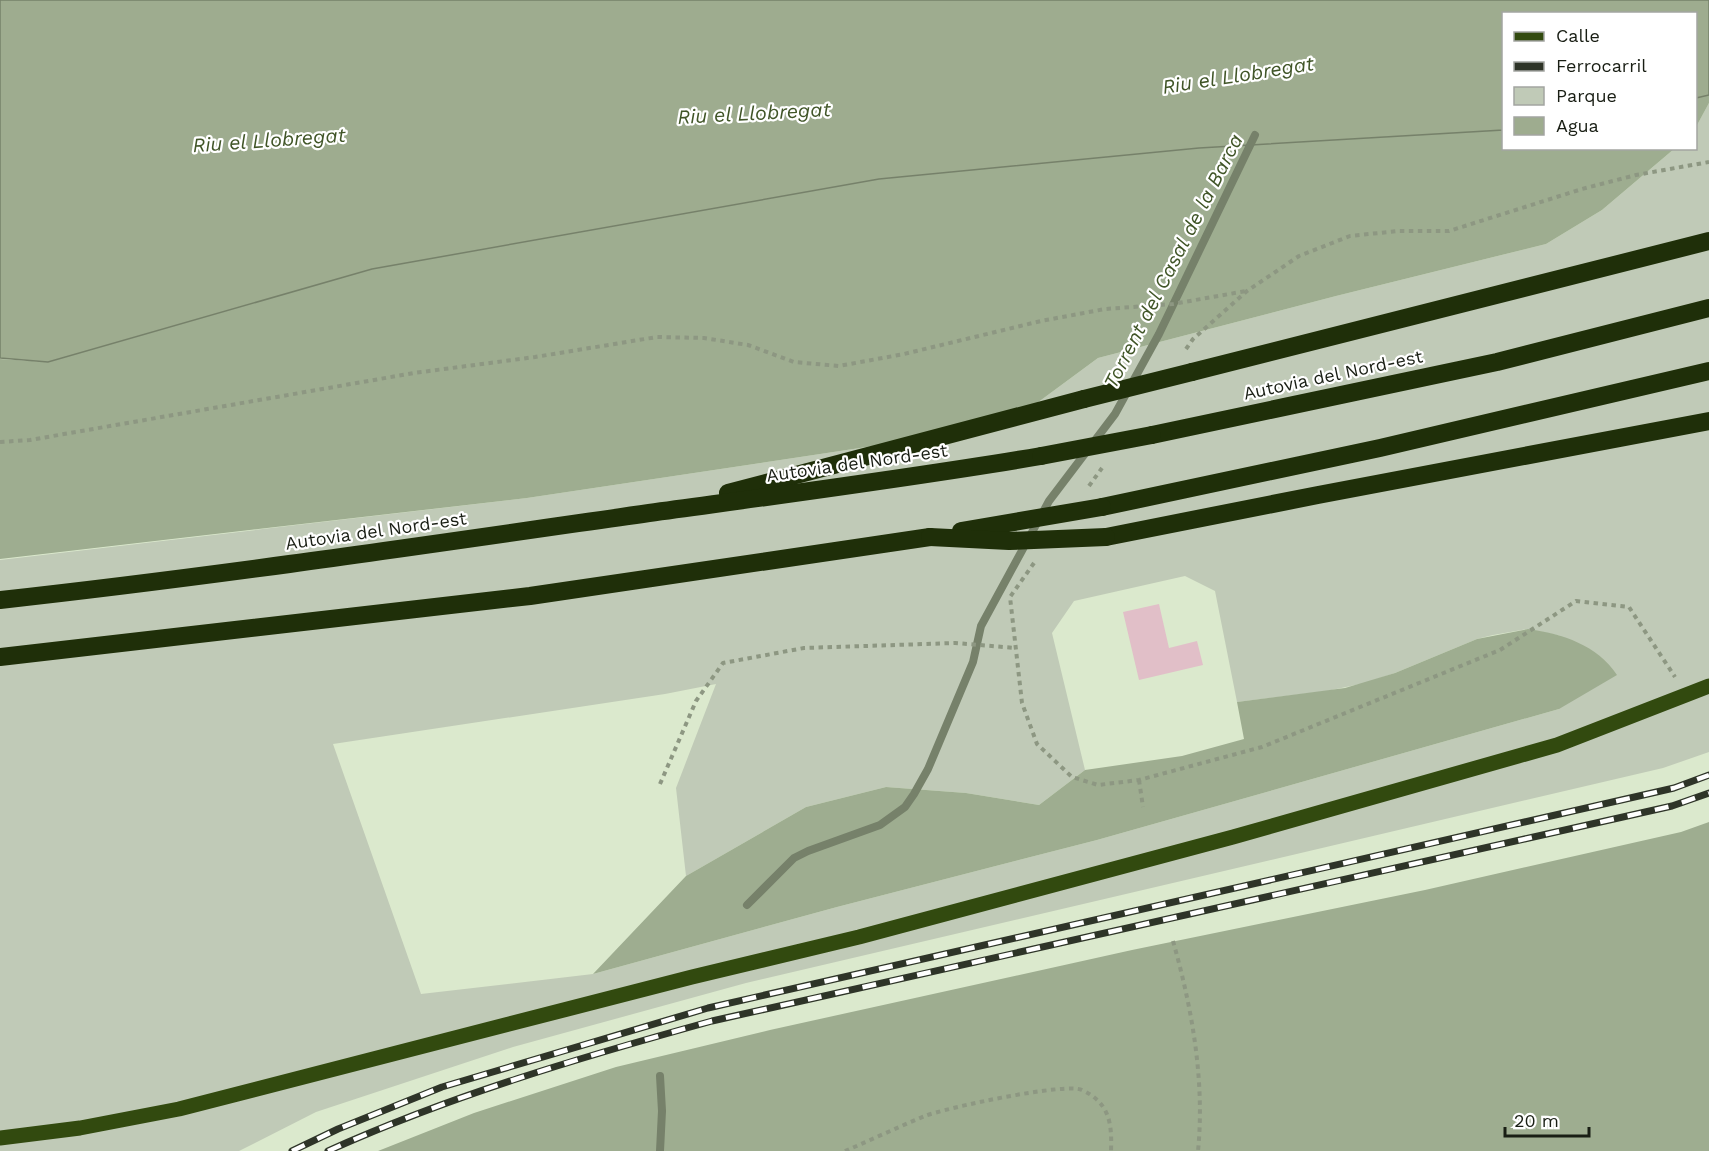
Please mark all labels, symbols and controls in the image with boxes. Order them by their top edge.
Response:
legend [1502,12,1697,150]
text: Calle [1556,25,1600,46]
water label: Riu el Llobregat [1160,51,1317,99]
text: Ferrocarril [1556,55,1647,76]
text: Parque [1556,85,1617,106]
water label: Riu el Llobregat [677,97,832,129]
text: Agua [1556,115,1599,136]
water label: Riu el Llobregat [192,123,347,157]
water label: Torrent del Casal de la Barca [1098,130,1248,392]
street label: Autovia del Nord-est [1241,345,1425,404]
street label: Autovia del Nord-est [765,439,949,486]
street label: Autovia del Nord-est [284,507,468,554]
scale bar [1505,1100,1589,1138]
text: 20 m [1514,1110,1559,1131]

